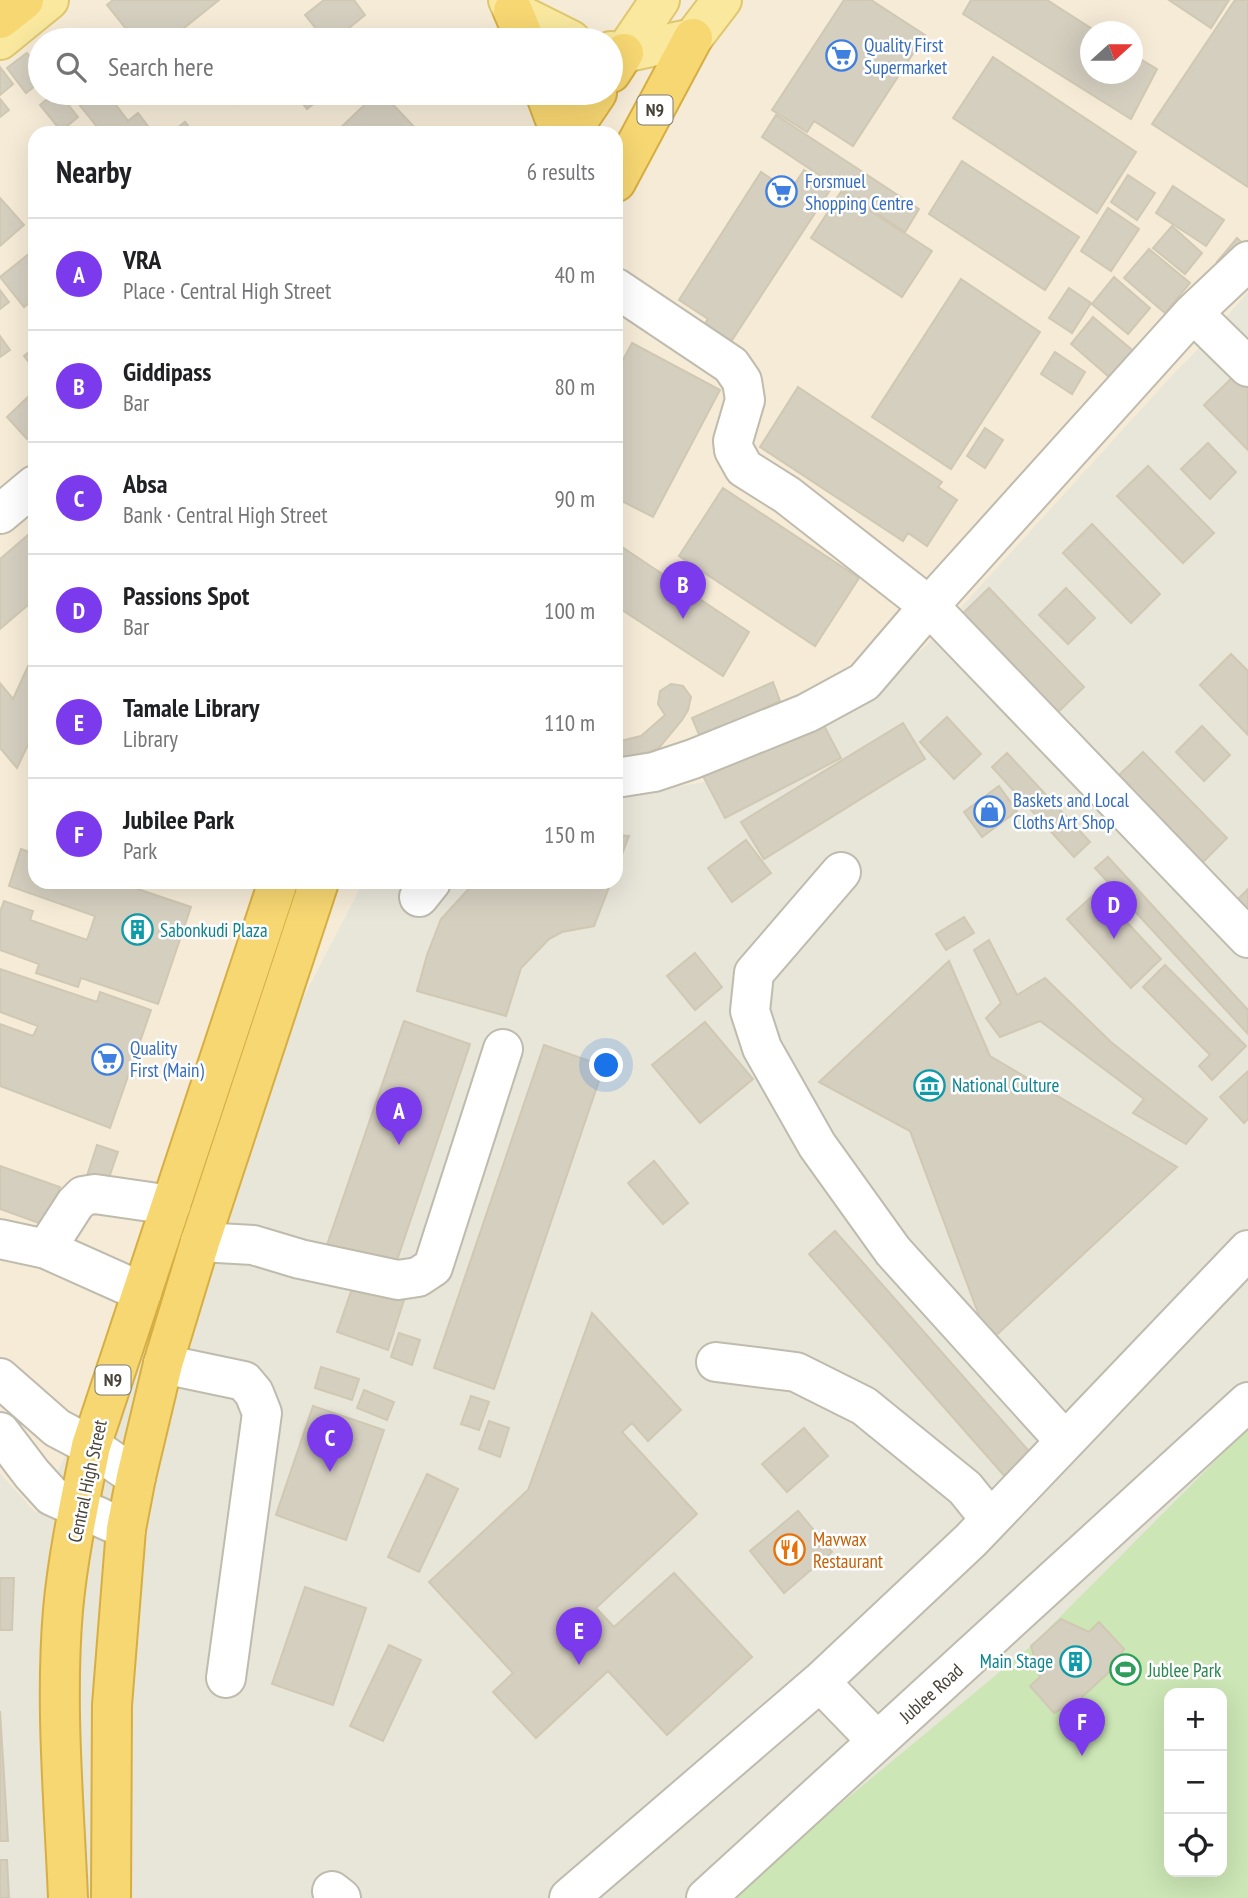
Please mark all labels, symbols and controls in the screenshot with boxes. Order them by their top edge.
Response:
north arrow [1080,21,1143,84]
search box [28,28,623,105]
place label: Quality First Supermarket [864,33,948,79]
supermarket icon: Quality First Supermarket [824,39,858,73]
icon: search [52,48,90,86]
text: Search here [108,50,214,83]
road number: N9 [638,96,672,124]
text: Nearby [56,152,131,191]
text: 6 results [527,157,595,186]
place label: Forsmuel Shopping Centre [805,169,914,215]
supermarket icon: Forsmuel Shopping Centre [765,175,799,209]
text: VRA [123,243,161,276]
text: A [73,260,85,289]
text: 40 m [554,260,595,289]
text: Place · Central High Street [123,276,331,305]
text: Giddipass [123,355,211,388]
text: B [73,372,85,401]
text: 80 m [554,372,595,401]
text: Bar [123,388,149,417]
text: Absa [123,467,167,500]
text: C [74,484,84,513]
text: 90 m [554,484,595,513]
text: Bank · Central High Street [123,500,328,529]
pin: B [660,561,706,619]
text: Passions Spot [123,579,249,612]
text: D [73,596,85,625]
text: 100 m [544,596,595,625]
text: Bar [123,612,149,641]
text: Tamale Library [123,691,259,724]
text: E [74,708,84,737]
text: 110 m [544,708,595,737]
text: Library [123,724,178,753]
place label: Baskets and Local Cloths Art Shop [1013,788,1129,834]
shop icon: Baskets and Local Cloths Art Shop [973,794,1007,828]
text: Jubilee Park [123,803,234,836]
text: F [74,820,84,849]
text: 150 m [544,820,595,849]
text: Park [123,836,157,865]
pin: D [1091,881,1137,939]
building icon: Sabonkudi Plaza [120,913,154,947]
place label: Sabonkudi Plaza [160,918,268,942]
place label: Quality First (Main) [130,1036,204,1082]
supermarket icon: Quality First (Main) [90,1042,124,1076]
your location [589,1048,623,1082]
museum icon: National Culture [912,1068,946,1102]
place label: National Culture [952,1073,1060,1097]
pin: A [376,1087,422,1145]
road number: N9 [96,1366,130,1394]
pin: C [307,1414,353,1472]
street label: Central High Street [62,1417,112,1545]
place label: Mavwax Restaurant [813,1527,884,1573]
restaurant icon: Mavwax Restaurant [773,1533,807,1567]
pin: E [556,1607,602,1665]
building icon: Main Stage [1059,1644,1093,1678]
place label: Main Stage [980,1649,1053,1673]
sports icon: Jublee Park [1108,1653,1142,1687]
street label: Jublee Road [893,1658,968,1729]
place label: Jublee Park [1147,1658,1222,1682]
map controls [1164,1688,1227,1877]
button: + [1164,1688,1227,1751]
pin: F [1059,1698,1105,1756]
button: − [1164,1751,1227,1814]
button: locate [1164,1814,1227,1877]

